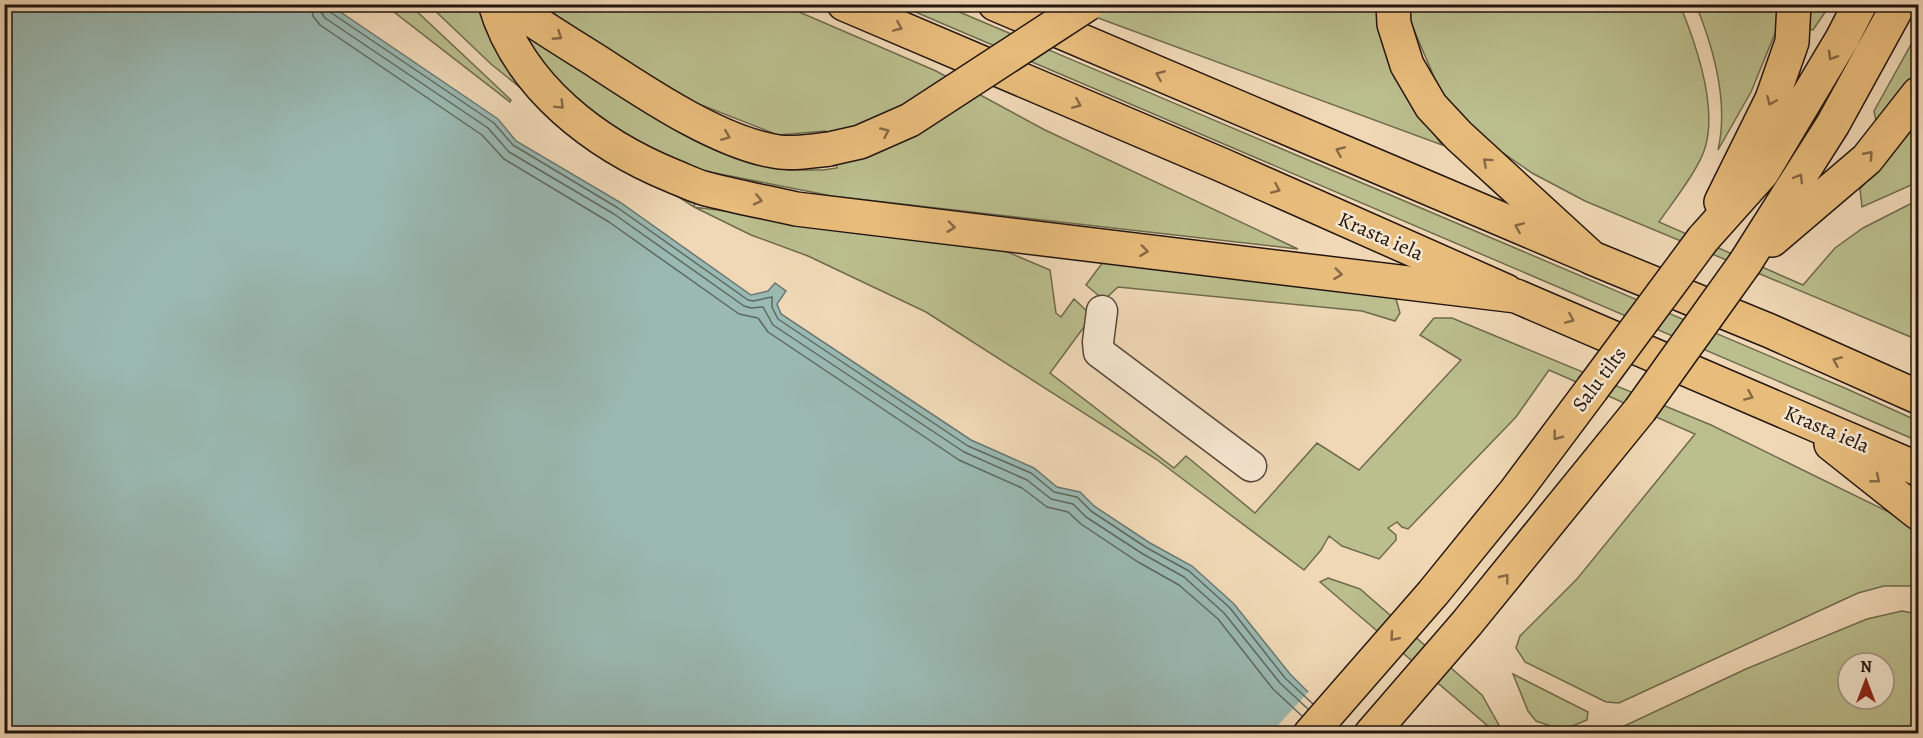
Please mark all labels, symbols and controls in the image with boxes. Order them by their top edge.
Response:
one-way arrow [891,20,902,32]
one-way arrow [552,29,562,41]
one-way arrow [1827,50,1839,60]
one-way arrow [1155,70,1166,82]
one-way arrow [1766,95,1778,106]
one-way arrow [1071,97,1082,109]
one-way arrow [553,98,564,109]
one-way arrow [878,127,889,139]
one-way arrow [720,128,730,141]
one-way arrow [1335,146,1346,158]
one-way arrow [1862,152,1873,162]
one-way arrow [1483,158,1494,169]
one-way arrow [1792,173,1803,184]
one-way arrow [1269,182,1280,194]
one-way arrow [753,193,763,206]
street label: Krasta iela [1334,205,1428,267]
one-way arrow [946,221,955,233]
one-way arrow [1514,222,1525,234]
one-way arrow [1140,244,1149,256]
one-way arrow [1334,267,1343,280]
one-way arrow [1564,312,1575,324]
street label: Salu tilts [1565,341,1633,417]
one-way arrow [1833,356,1844,368]
one-way arrow [1743,389,1754,401]
street label: Krasta iela [1780,398,1874,460]
one-way arrow [1553,429,1564,440]
one-way arrow [1869,472,1880,483]
one-way arrow [1497,574,1508,585]
one-way arrow [1390,630,1401,641]
north arrow [1836,651,1896,711]
text: N [1860,656,1872,678]

